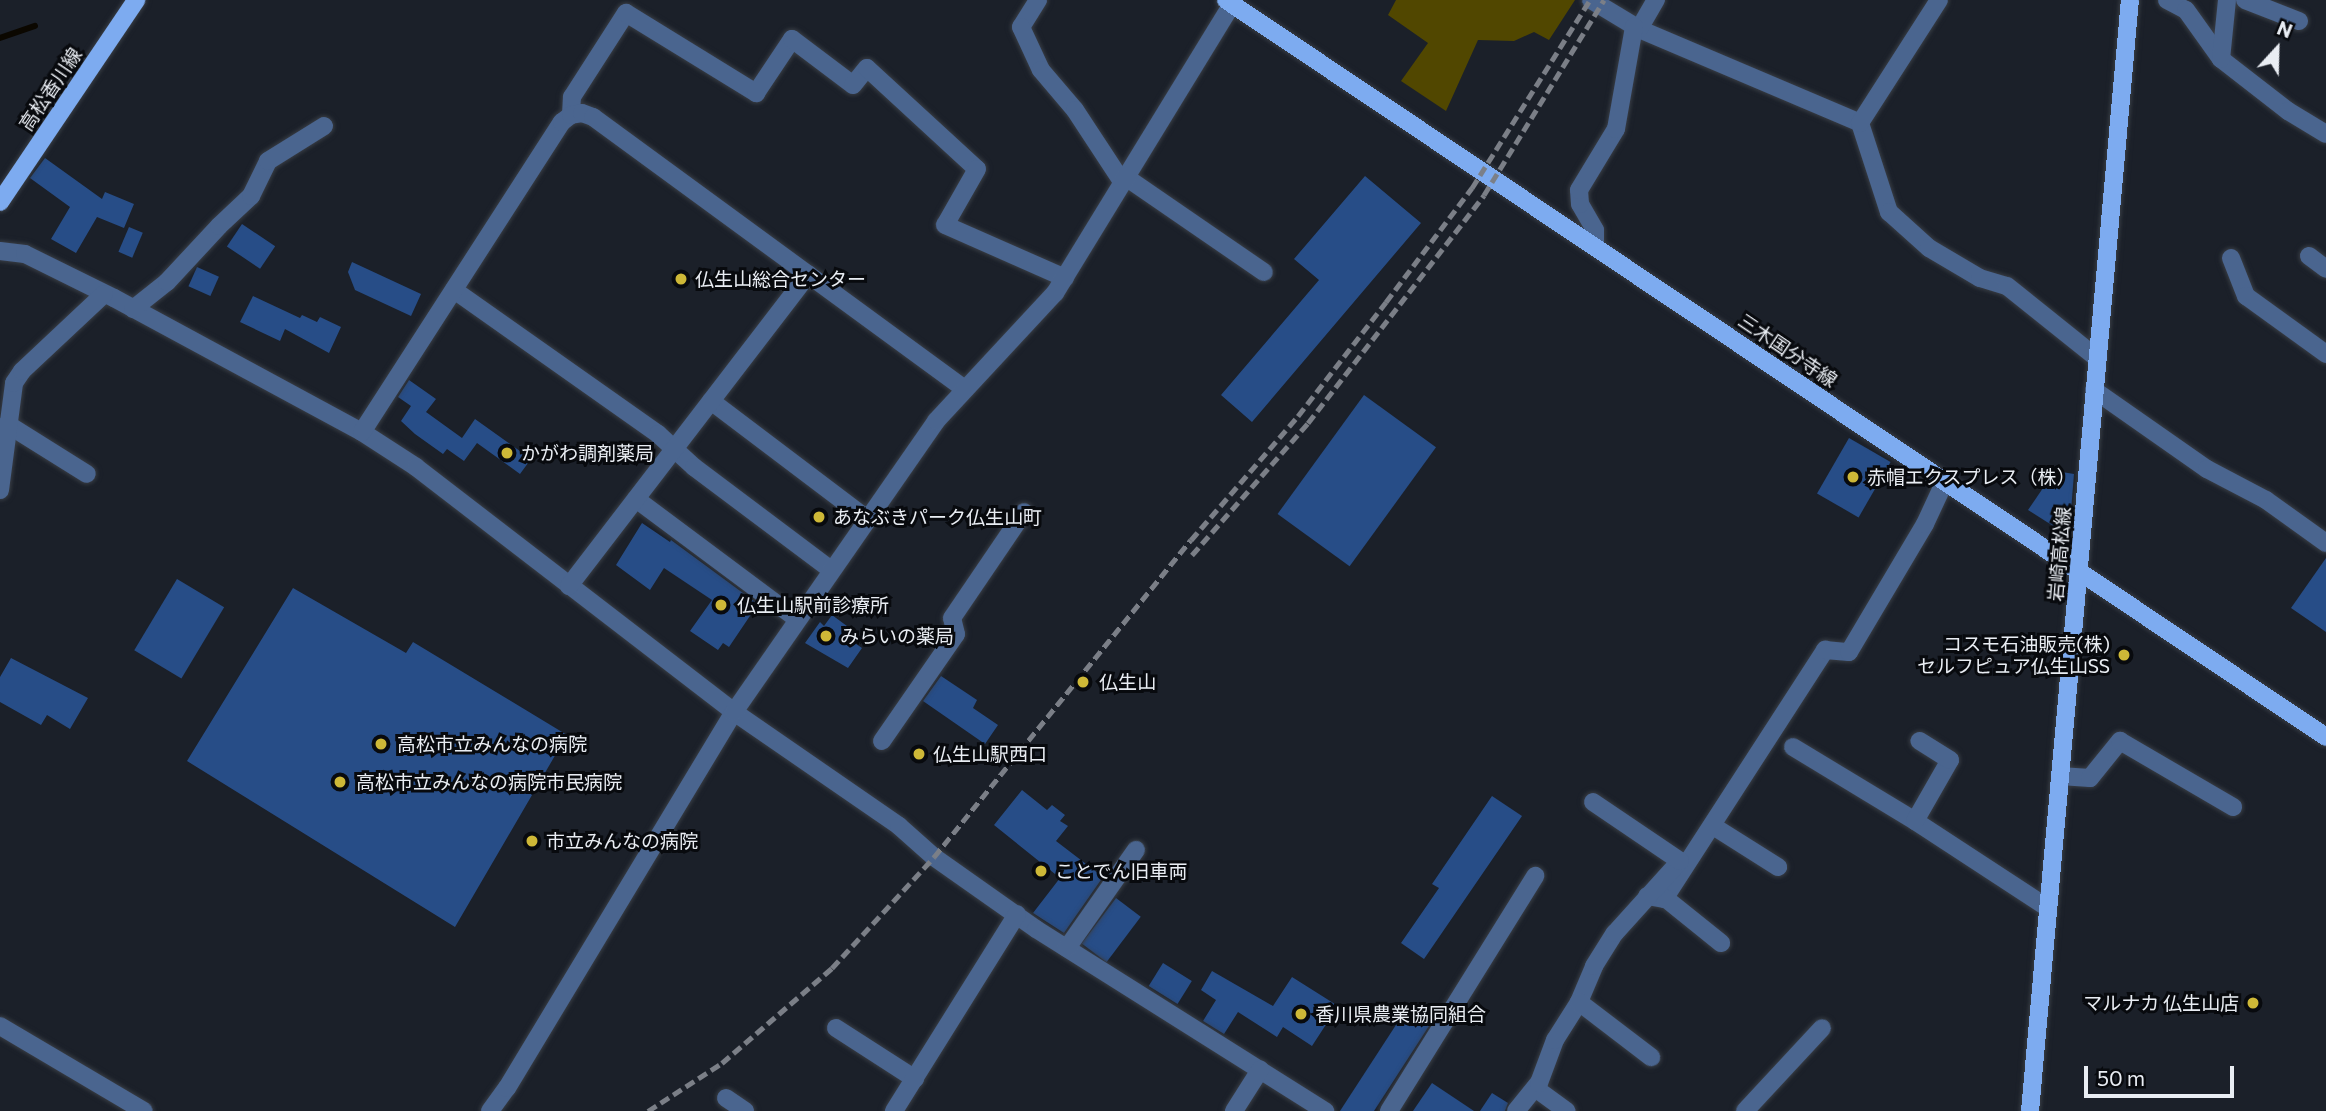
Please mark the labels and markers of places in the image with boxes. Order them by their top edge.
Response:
place label: 仏生山総合センター [695,268,866,290]
marker: 仏生山総合センター [673,271,689,287]
place label: かがわ調剤薬局 [521,442,654,464]
marker: かがわ調剤薬局 [499,445,515,461]
place label: 赤帽エクスプレス（株） [1867,466,2076,488]
marker: 赤帽エクスプレス（株） [1845,469,1861,485]
place label: あなぶきパーク仏生山町 [833,506,1042,528]
marker: あなぶきパーク仏生山町 [811,509,827,525]
place label: 仏生山駅前診療所 [737,594,889,616]
marker: 仏生山駅前診療所 [711,595,731,615]
place label: みらいの薬局 [840,625,954,647]
marker: みらいの薬局 [818,628,834,644]
place label: コスモ石油販売(株) セルフピュア仏生山SS [1917,633,2110,677]
marker: コスモ石油販売(株) セルフピュア仏生山SS [2116,647,2132,663]
place label: 仏生山 [1099,671,1156,693]
marker: 仏生山 [1073,672,1093,692]
place label: 高松市立みんなの病院 [397,733,587,755]
marker: 高松市立みんなの病院 [371,734,391,754]
place label: 仏生山駅西口 [933,743,1047,765]
marker: 仏生山駅西口 [911,746,927,762]
place label: 高松市立みんなの病院市民病院 [356,771,622,793]
marker: 高松市立みんなの病院市民病院 [330,772,350,792]
place label: 市立みんなの病院 [546,830,698,852]
marker: 市立みんなの病院 [524,833,540,849]
place label: ことでん旧車両 [1055,860,1188,882]
marker: ことでん旧車両 [1033,863,1049,879]
place label: マルナカ 仏生山店 [2083,992,2239,1014]
marker: マルナカ 仏生山店 [2245,995,2261,1011]
place label: 香川県農業協同組合 [1315,1003,1486,1025]
marker: 香川県農業協同組合 [1293,1006,1309,1022]

